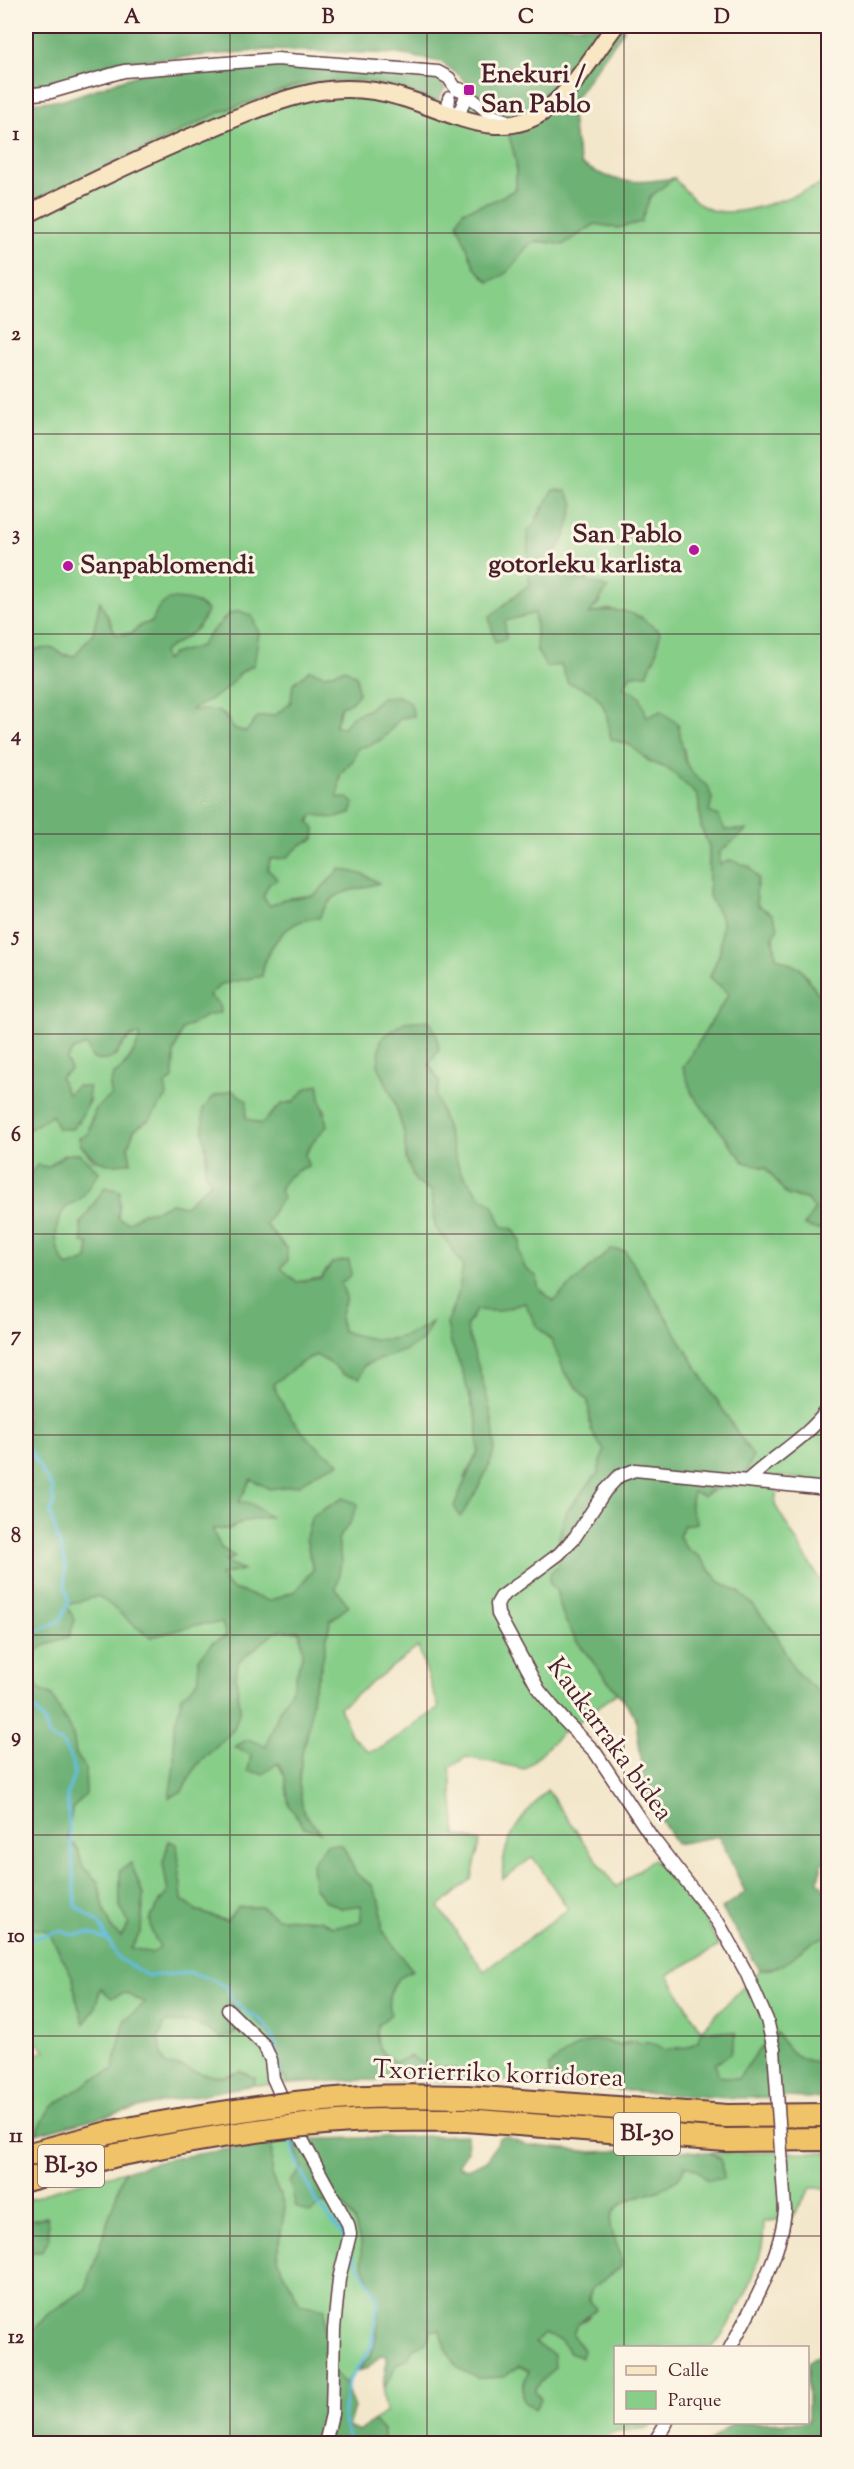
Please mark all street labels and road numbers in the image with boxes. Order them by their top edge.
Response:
street label: Kaukarraka bidea [537,1650,681,1830]
street label: Txorierriko korridorea [372,2052,624,2098]
road number: BI-30 [614,2113,680,2155]
road number: BI-30 [38,2145,104,2187]

